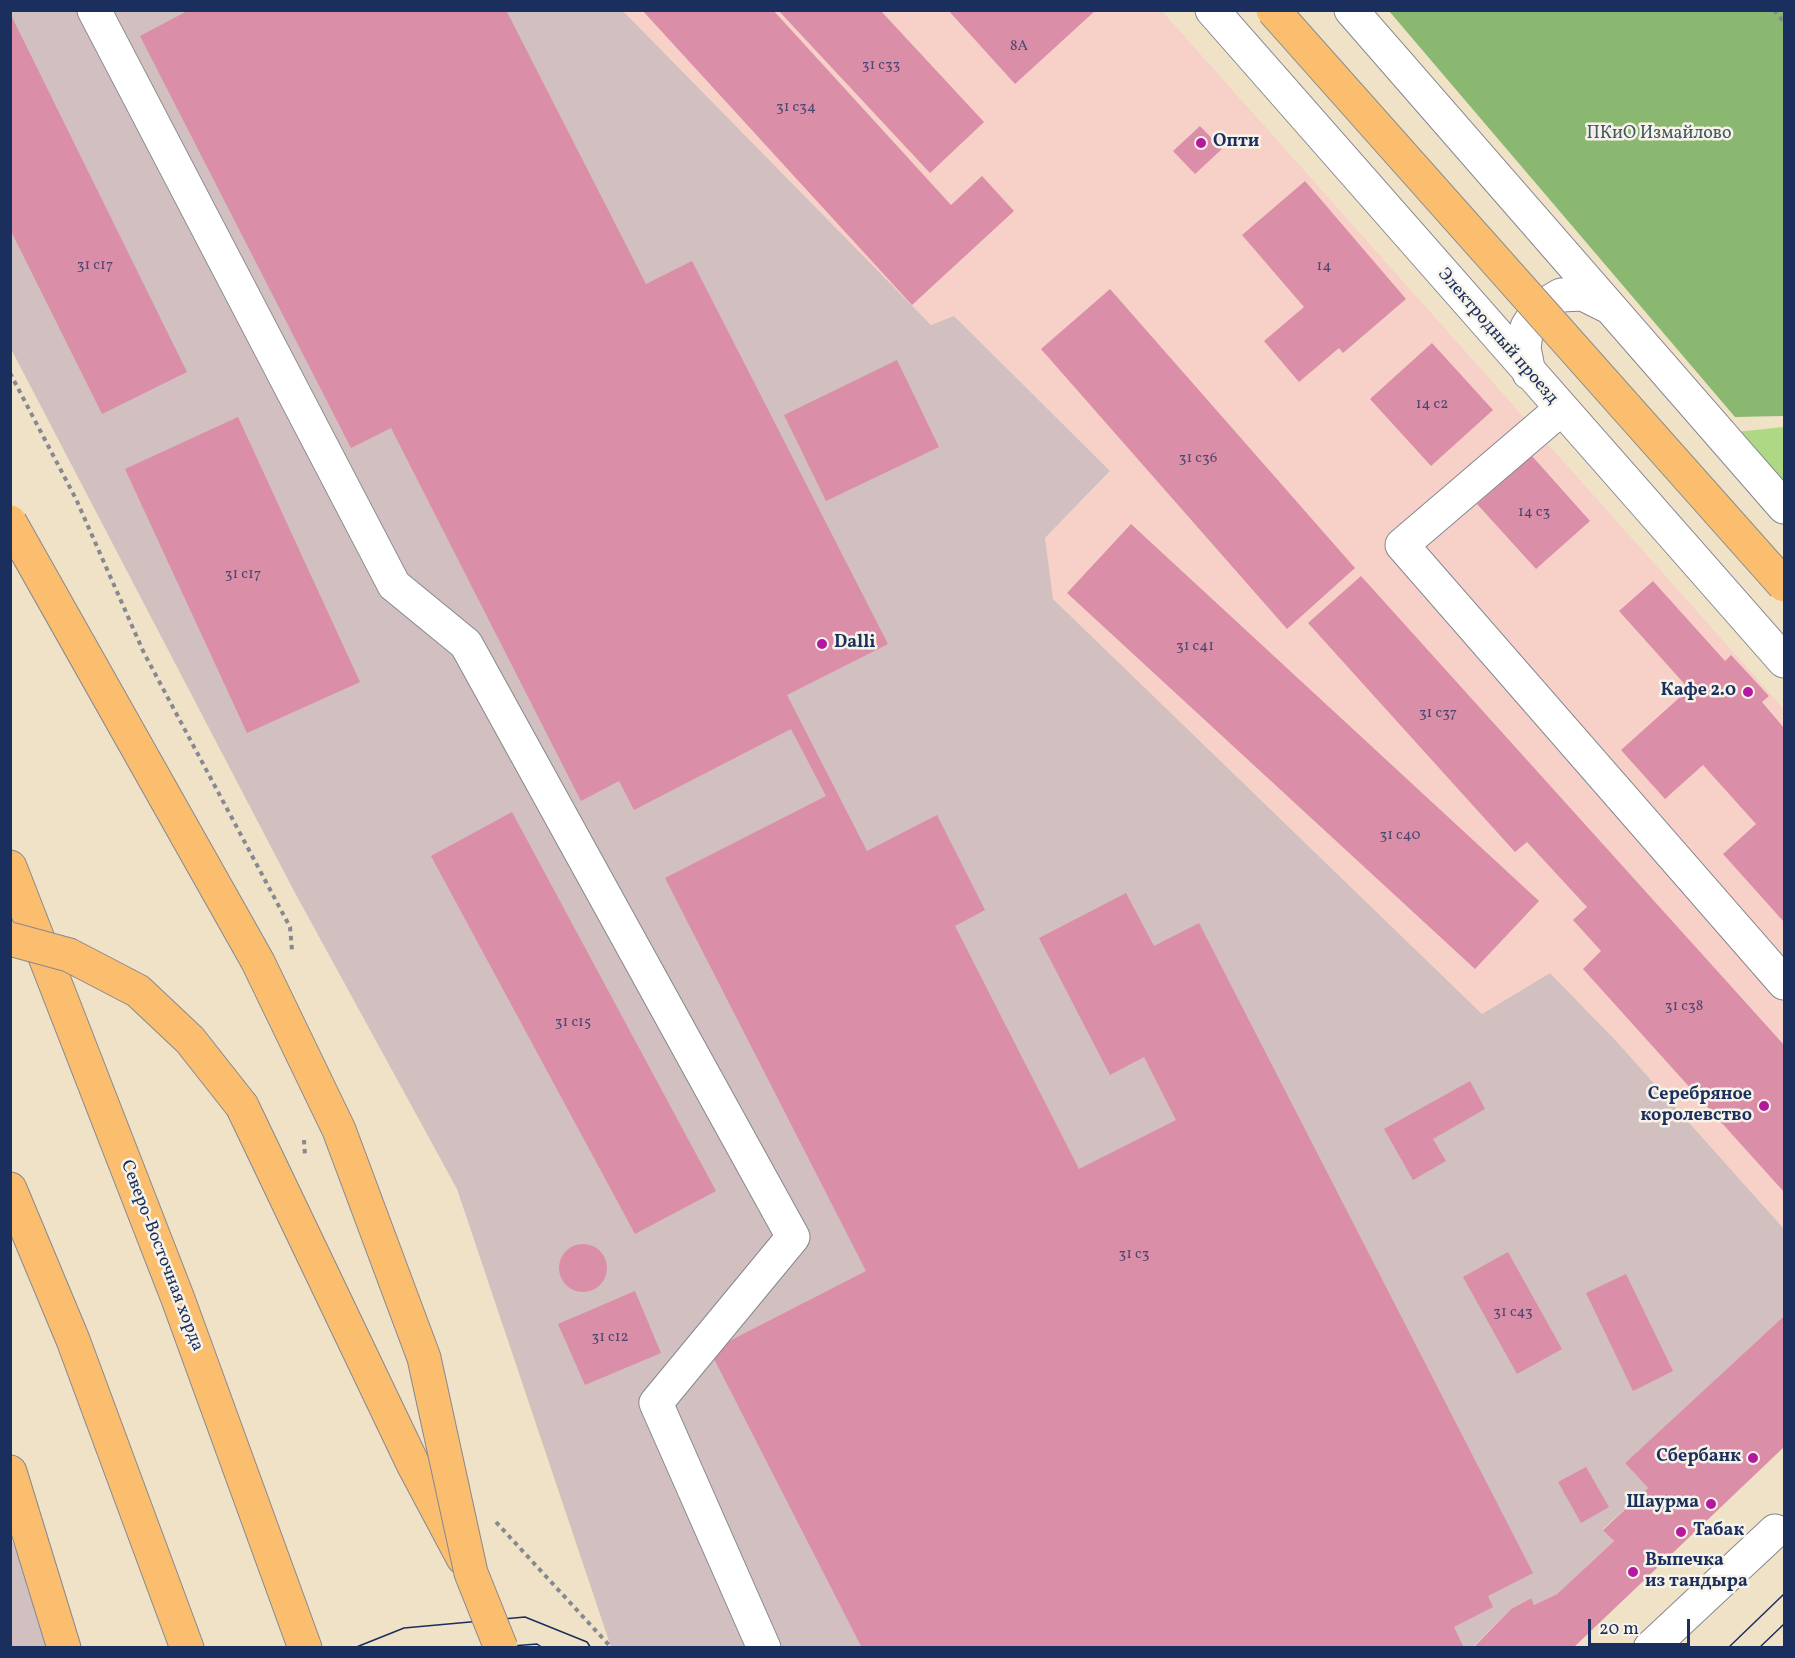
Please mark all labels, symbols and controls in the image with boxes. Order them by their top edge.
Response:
house number: 8А [1010,38,1028,56]
house number: 31 с33 [862,57,900,75]
house number: 31 с34 [776,99,816,117]
park label: ПКиО Измайлово [1587,124,1731,146]
place label: Опти [1213,132,1259,154]
marker: Опти [1194,136,1208,150]
house number: 31 с17 [77,257,113,275]
house number: 14 [1317,258,1331,276]
street label: Электродный проезд [1432,265,1562,409]
house number: 14 с2 [1416,396,1448,414]
house number: 31 с36 [1179,450,1217,468]
house number: 14 с3 [1518,504,1550,522]
house number: 31 с17 [225,566,261,584]
place label: Dalli [834,633,876,655]
marker: Dalli [815,637,829,651]
house number: 31 с41 [1176,638,1214,656]
place label: Кафе 2.0 [1661,681,1736,703]
marker: Кафе 2.0 [1741,685,1755,699]
house number: 31 с37 [1419,705,1457,723]
house number: 31 с40 [1380,827,1420,845]
house number: 31 с38 [1665,998,1703,1016]
house number: 31 c15 [555,1014,591,1032]
place label: Серебряное королевство [1641,1085,1752,1128]
marker: Серебряное королевство [1757,1099,1771,1113]
street label: Северо-Восточная хорда [115,1157,207,1355]
house number: 31 с3 [1119,1246,1149,1264]
house number: 31 с43 [1493,1304,1533,1322]
house number: 31 с12 [591,1329,629,1347]
place label: Сбербанк [1656,1447,1741,1469]
marker: Сбербанк [1746,1451,1760,1465]
place label: Шаурма [1626,1493,1699,1515]
marker: Шаурма [1704,1497,1718,1511]
place label: Табак [1693,1521,1744,1543]
marker: Табак [1674,1525,1688,1539]
place label: Выпечка из тандыра [1645,1551,1748,1594]
marker: Выпечка из тандыра [1626,1565,1640,1579]
scale bar [1591,1607,1693,1645]
text: 20 m [1599,1617,1639,1642]

